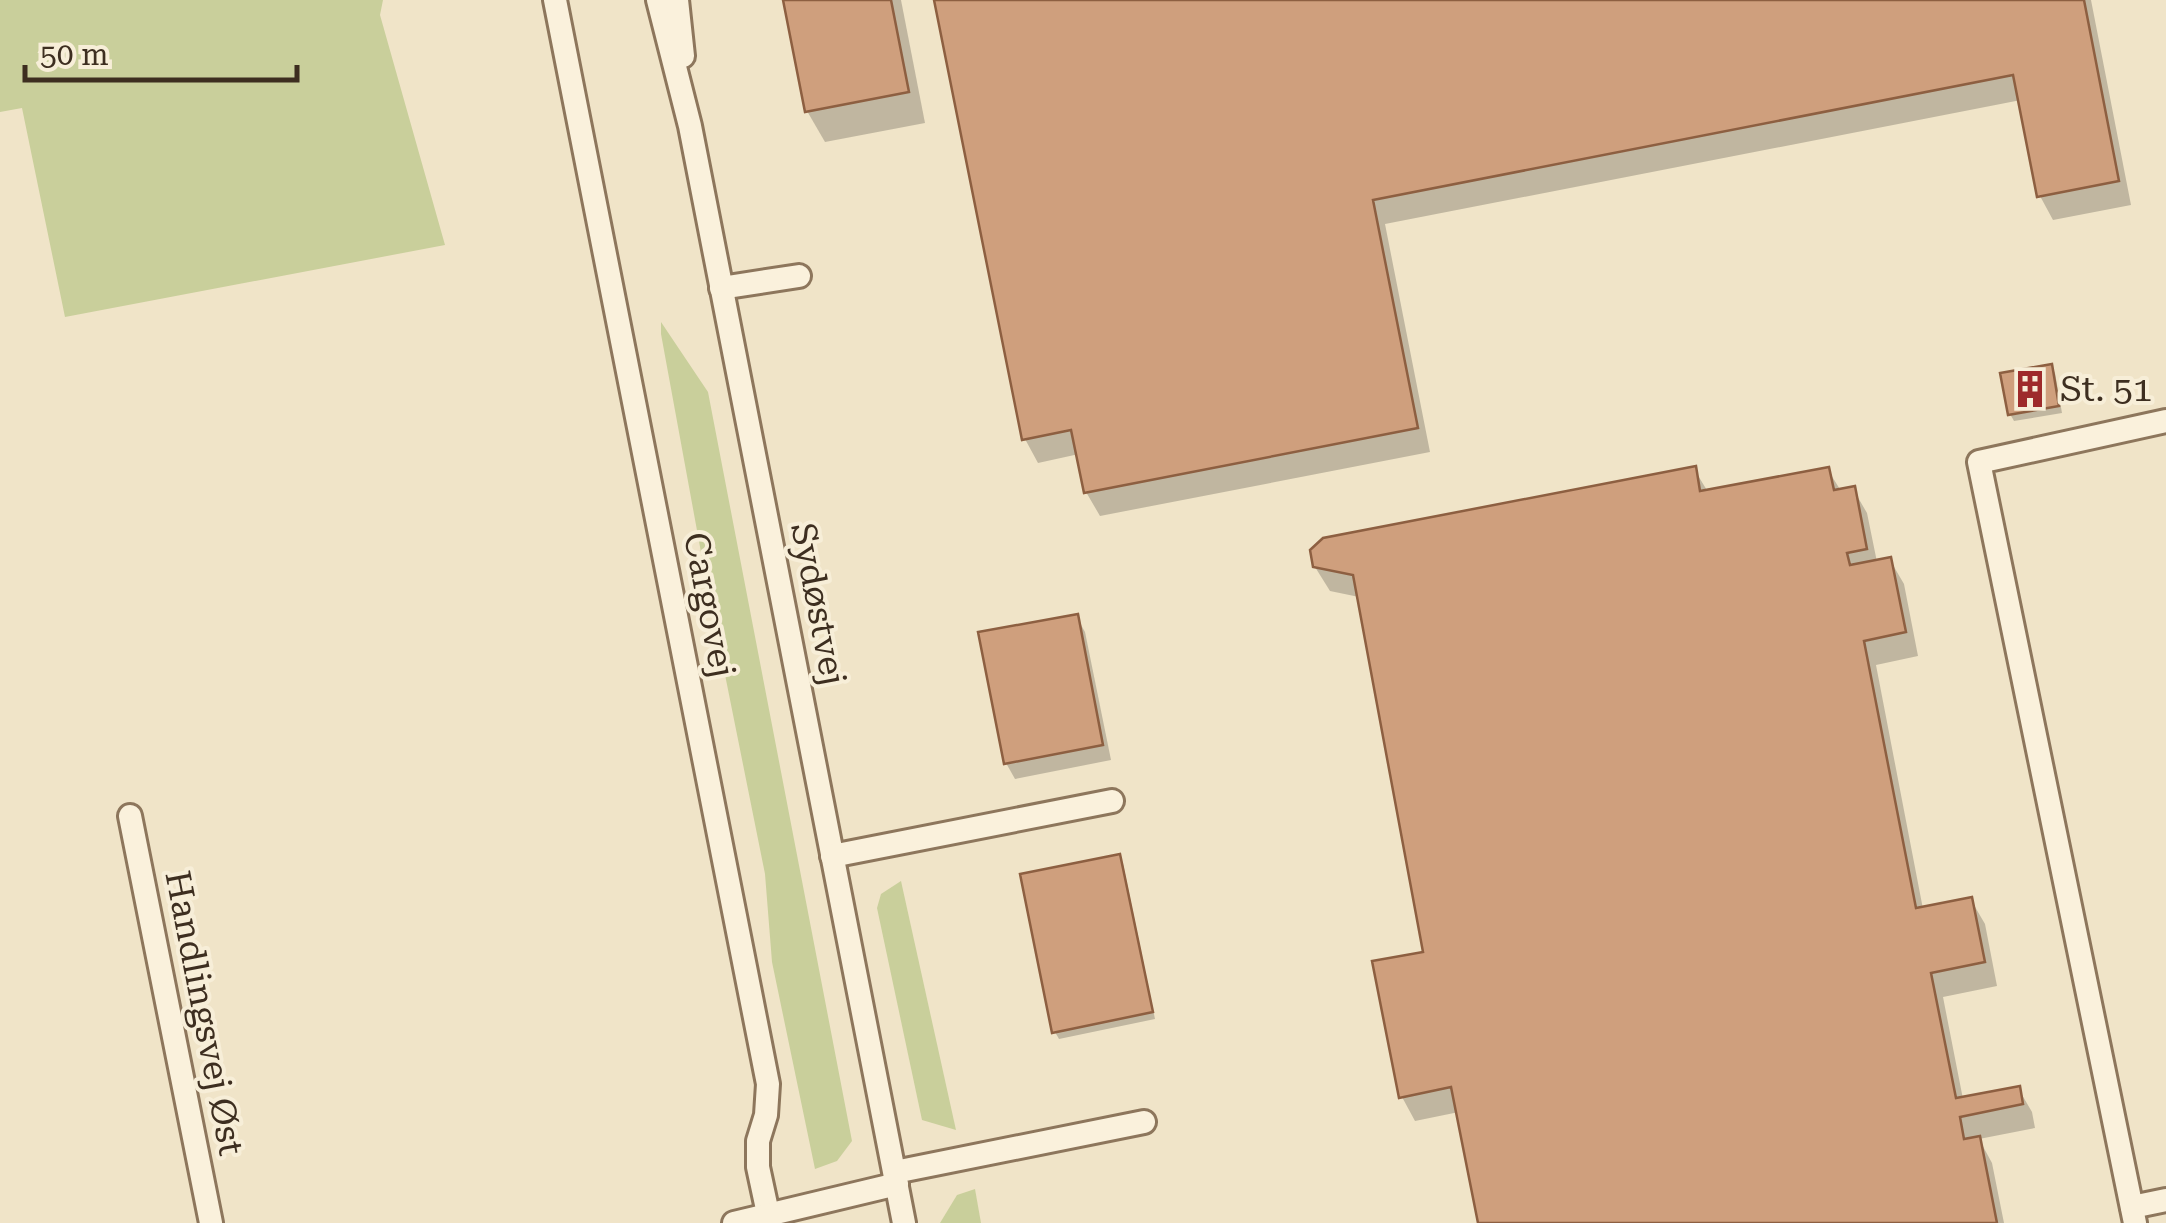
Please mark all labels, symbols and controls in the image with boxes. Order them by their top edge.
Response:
scale bar [25,20,298,82]
text: 50 m [40,37,109,72]
building icon: St. 51 [2009,368,2051,410]
place label: St. 51 [2060,369,2152,410]
street label: Sydøstvej [782,519,854,689]
street label: Cargovej [675,529,743,681]
street label: Handlingsvej Øst [156,867,252,1159]

